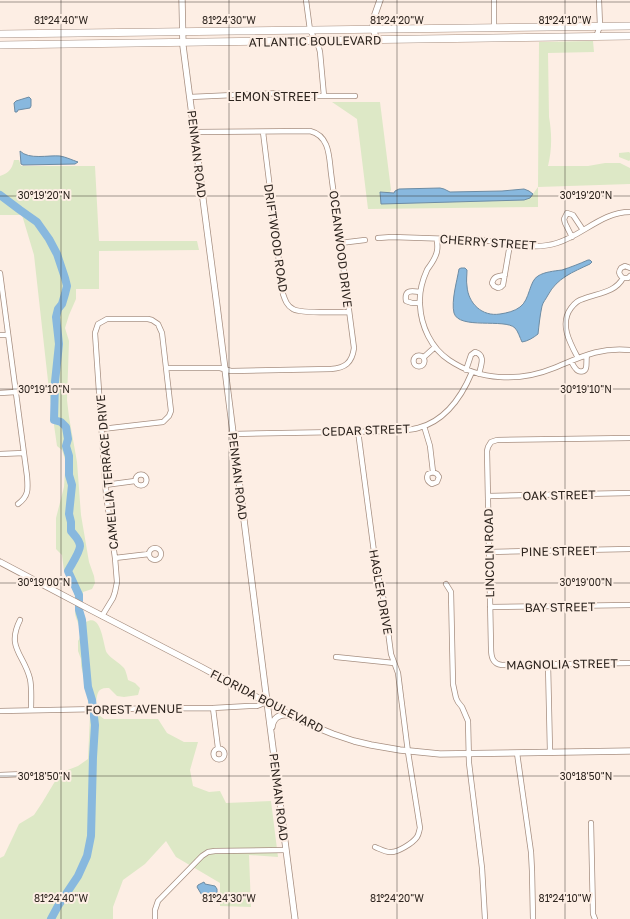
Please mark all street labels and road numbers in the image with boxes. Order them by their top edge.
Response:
street label: ATLANTIC BOULEVARD [249,32,381,50]
street label: LEMON STREET [228,89,319,104]
street label: PENMAN ROAD [184,109,210,199]
street label: DRIFTWOOD ROAD [261,183,291,293]
street label: OCEANWOOD DRIVE [326,190,356,308]
street label: CHERRY STREET [439,231,537,253]
street label: CAMELLIA TERRACE DRIVE [93,394,121,550]
street label: CEDAR STREET [322,421,411,439]
street label: PENMAN ROAD [225,431,251,521]
street label: OAK STREET [522,487,596,503]
street label: LINCOLN ROAD [481,508,497,598]
street label: PINE STREET [521,543,598,559]
street label: HAGLER DRIVE [366,548,396,636]
street label: BAY STREET [525,599,596,615]
street label: MAGNOLIA STREET [506,656,618,672]
street label: FLORIDA BOULEVARD [208,666,326,736]
street label: FOREST AVENUE [85,701,183,717]
street label: PENMAN ROAD [266,752,292,842]

